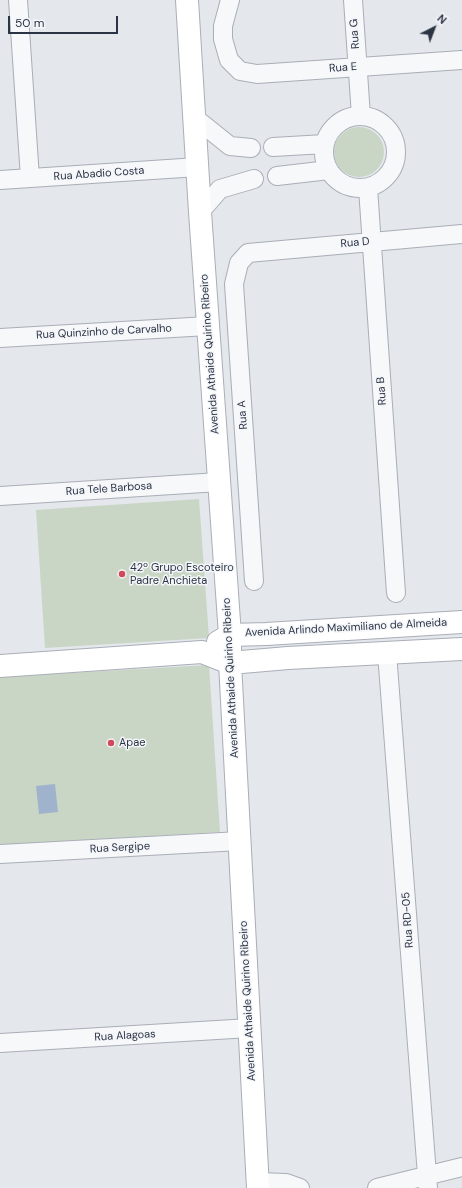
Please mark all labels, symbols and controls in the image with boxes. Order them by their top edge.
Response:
scale bar [10,8,120,34]
north arrow [414,8,454,48]
text: N [434,11,450,27]
text: 50 m [15,15,44,31]
street label: Rua G [347,19,363,49]
street label: Rua E [329,60,357,76]
street label: Rua Abadio Costa [53,164,145,184]
street label: Rua D [340,235,370,251]
street label: Avenida Athaide Quirino Ribeiro [198,273,222,435]
street label: Rua Quinzinho de Carvalho [36,322,172,342]
street label: Rua B [374,376,390,406]
street label: Rua A [235,400,251,430]
street label: Rua Tele Barbosa [65,479,153,499]
place label: 42º Grupo Escoteiro Padre Anchieta [130,561,234,587]
marker: 42º Grupo Escoteiro Padre Anchieta [117,569,127,579]
street label: Avenida Athaide Quirino Ribeiro [220,597,242,759]
street label: Avenida Arlindo Maximiliano de Almeida [245,616,447,640]
place label: Apae [119,736,145,750]
marker: Apae [106,738,116,748]
street label: Rua Sergipe [90,840,150,856]
street label: Rua RD-05 [399,892,417,948]
street label: Avenida Athaide Quirino Ribeiro [237,920,259,1082]
street label: Rua Alagoas [94,1028,156,1044]

